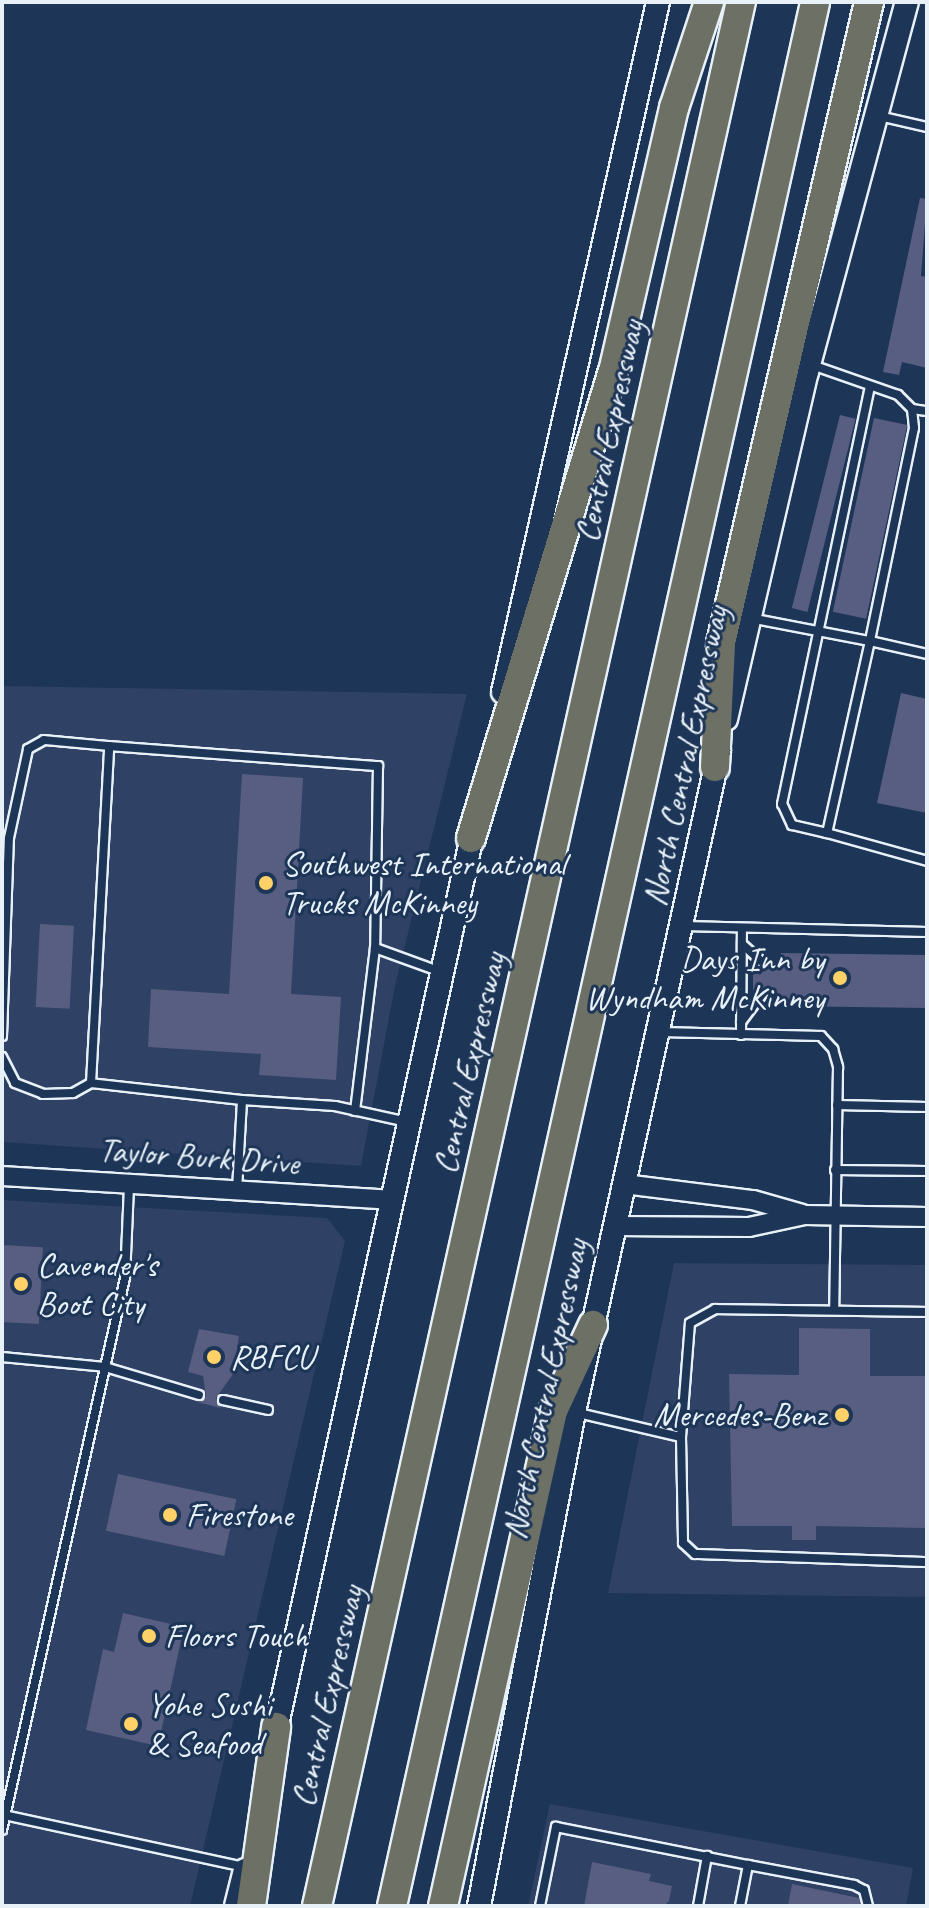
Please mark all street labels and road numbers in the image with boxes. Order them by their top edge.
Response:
street label: Central Expressway [566,316,652,546]
street label: North Central Expressway [633,603,737,909]
street label: Central Expressway [424,948,514,1178]
street label: Taylor Burk Drive [97,1129,301,1183]
street label: North Central Expressway [493,1236,597,1542]
street label: Central Expressway [282,1581,372,1811]

